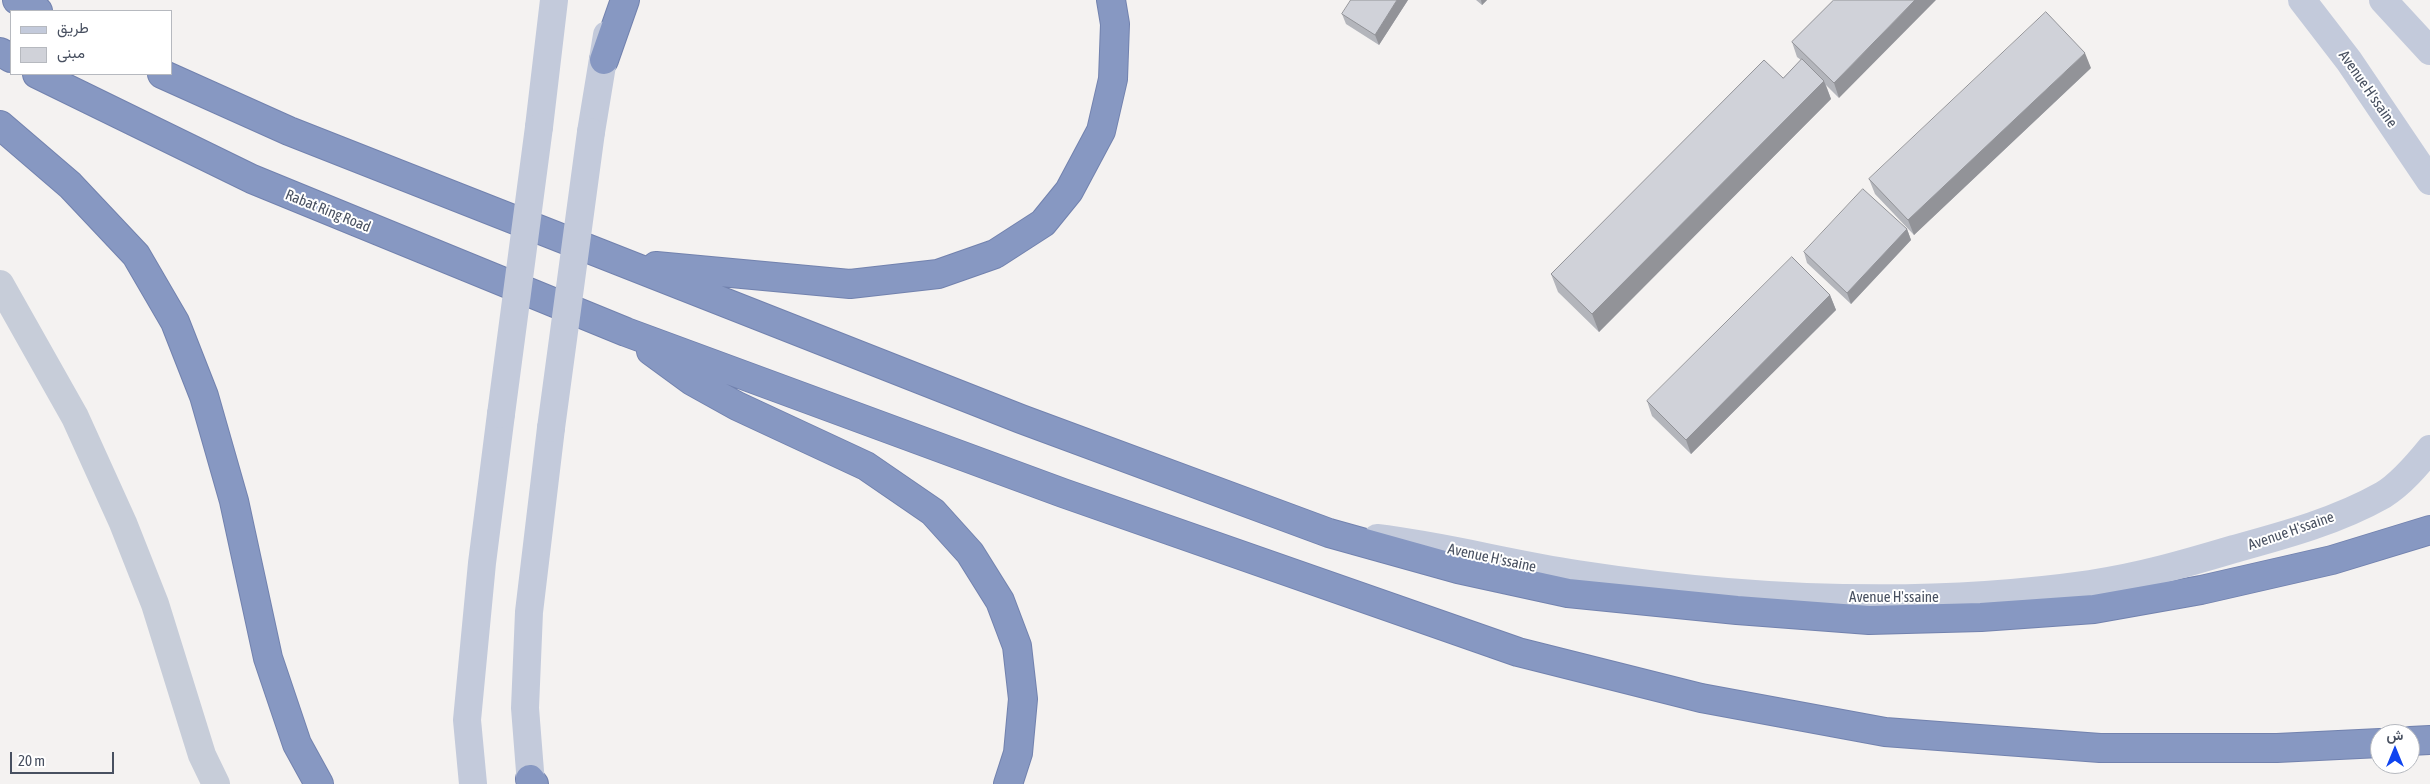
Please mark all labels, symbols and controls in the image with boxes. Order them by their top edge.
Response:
legend [10,10,172,75]
text: طريق [57,19,89,36]
text: مبنى [57,44,85,61]
street label: Avenue H'ssaine [2335,47,2401,131]
street label: Rabat Ring Road [283,186,373,236]
street label: Avenue H'ssaine [2246,508,2336,554]
street label: Avenue H'ssaine [1446,540,1538,576]
street label: Avenue H'ssaine [1849,588,1939,606]
north arrow [2370,724,2420,774]
text: ش [2387,727,2403,743]
scale bar [12,742,116,774]
text: 20 m [18,752,45,769]

